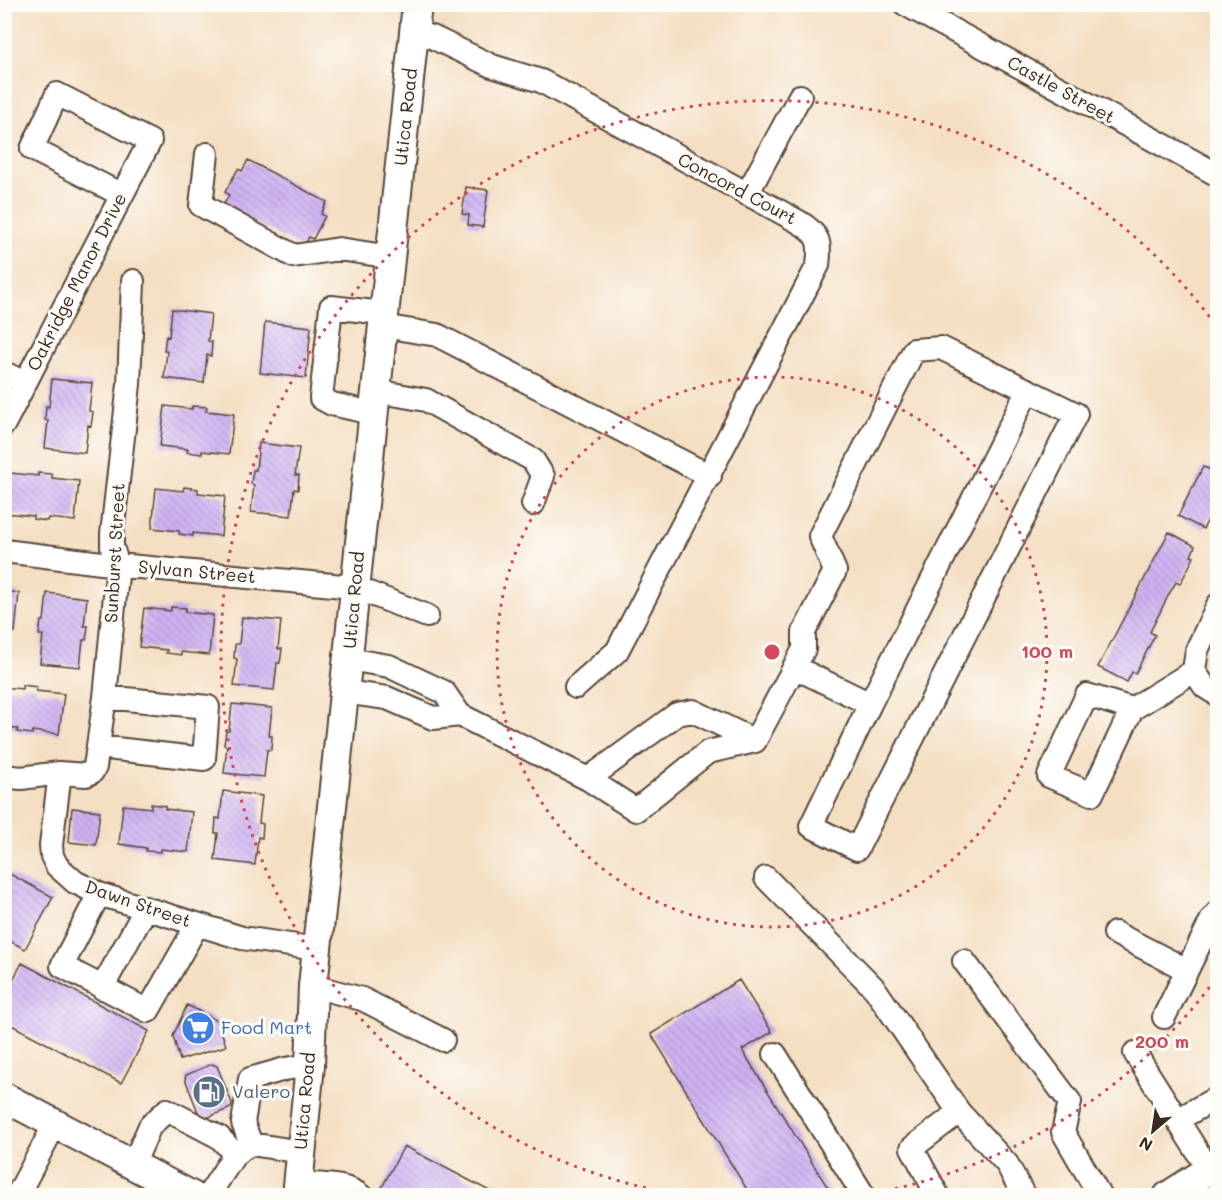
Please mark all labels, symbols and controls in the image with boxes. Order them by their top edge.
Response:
street label: Castle Street [1003,50,1120,129]
street label: Utica Road [388,67,422,167]
street label: Concord Court [674,147,801,230]
street label: Oakridge Manor Drive [21,188,131,375]
street label: Sunburst Street [98,482,130,623]
street label: Utica Road [337,550,369,650]
street label: Sylvan Street [137,554,257,588]
text: 100 m [1021,639,1073,663]
centre of rings [762,642,782,662]
street label: Dawn Street [82,874,195,932]
supermarket icon: Food Mart [180,1010,216,1046]
place label: Food Mart [221,1015,312,1039]
text: 200 m [1135,1029,1189,1053]
street label: Utica Road [288,1051,320,1151]
fuel station icon: Valero [191,1074,227,1110]
place label: Valero [232,1079,290,1103]
north arrow [1123,1101,1183,1161]
text: N [1135,1132,1156,1157]

